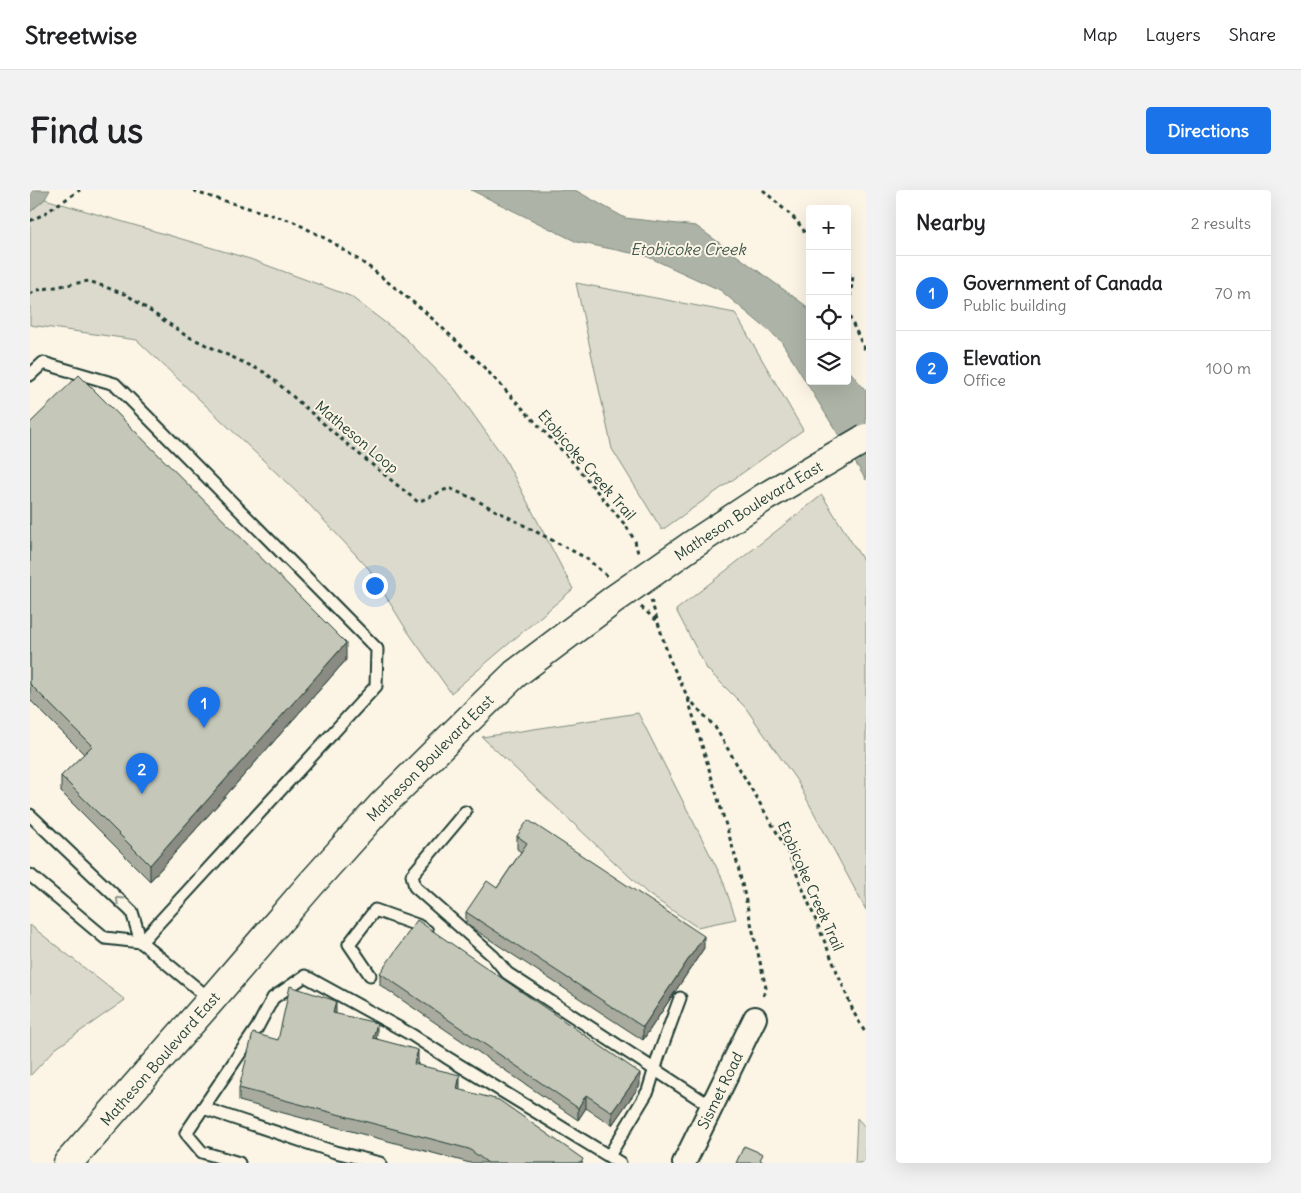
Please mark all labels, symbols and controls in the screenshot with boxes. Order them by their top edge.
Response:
text: Streetwise [25,20,137,50]
text: Map [1082,23,1117,46]
text: Layers [1145,23,1201,46]
text: Share [1229,23,1276,46]
button: Directions [1146,107,1271,154]
text: Find us [30,108,143,152]
map controls [806,205,851,385]
button: + [806,205,851,250]
text: Nearby [916,209,986,236]
text: 2 results [1191,213,1251,233]
water label: Etobicoke Creek [630,239,748,259]
button: − [806,250,851,295]
text: Government of Canada [963,271,1163,295]
text: 1 [929,283,935,303]
text: 70 m [1215,283,1251,303]
button: locate [806,295,851,340]
text: Public building [963,295,1066,315]
button: layers [806,340,851,385]
text: Elevation [963,346,1041,370]
text: 2 [928,358,936,378]
text: 100 m [1206,358,1251,378]
text: Office [963,370,1006,390]
street label: Matheson Loop [311,397,403,477]
street label: Etobicoke Creek Trail [534,406,640,524]
street label: Matheson Boulevard East [670,456,826,564]
your location [362,573,388,599]
pin: 1 [188,687,220,728]
street label: Matheson Boulevard East [363,691,497,825]
pin: 2 [126,753,158,794]
street label: Etobicoke Creek Trail [774,818,848,954]
one-way arrow [116,897,125,906]
street label: Matheson Boulevard East [96,988,223,1129]
street label: Sismet Road [693,1048,747,1132]

